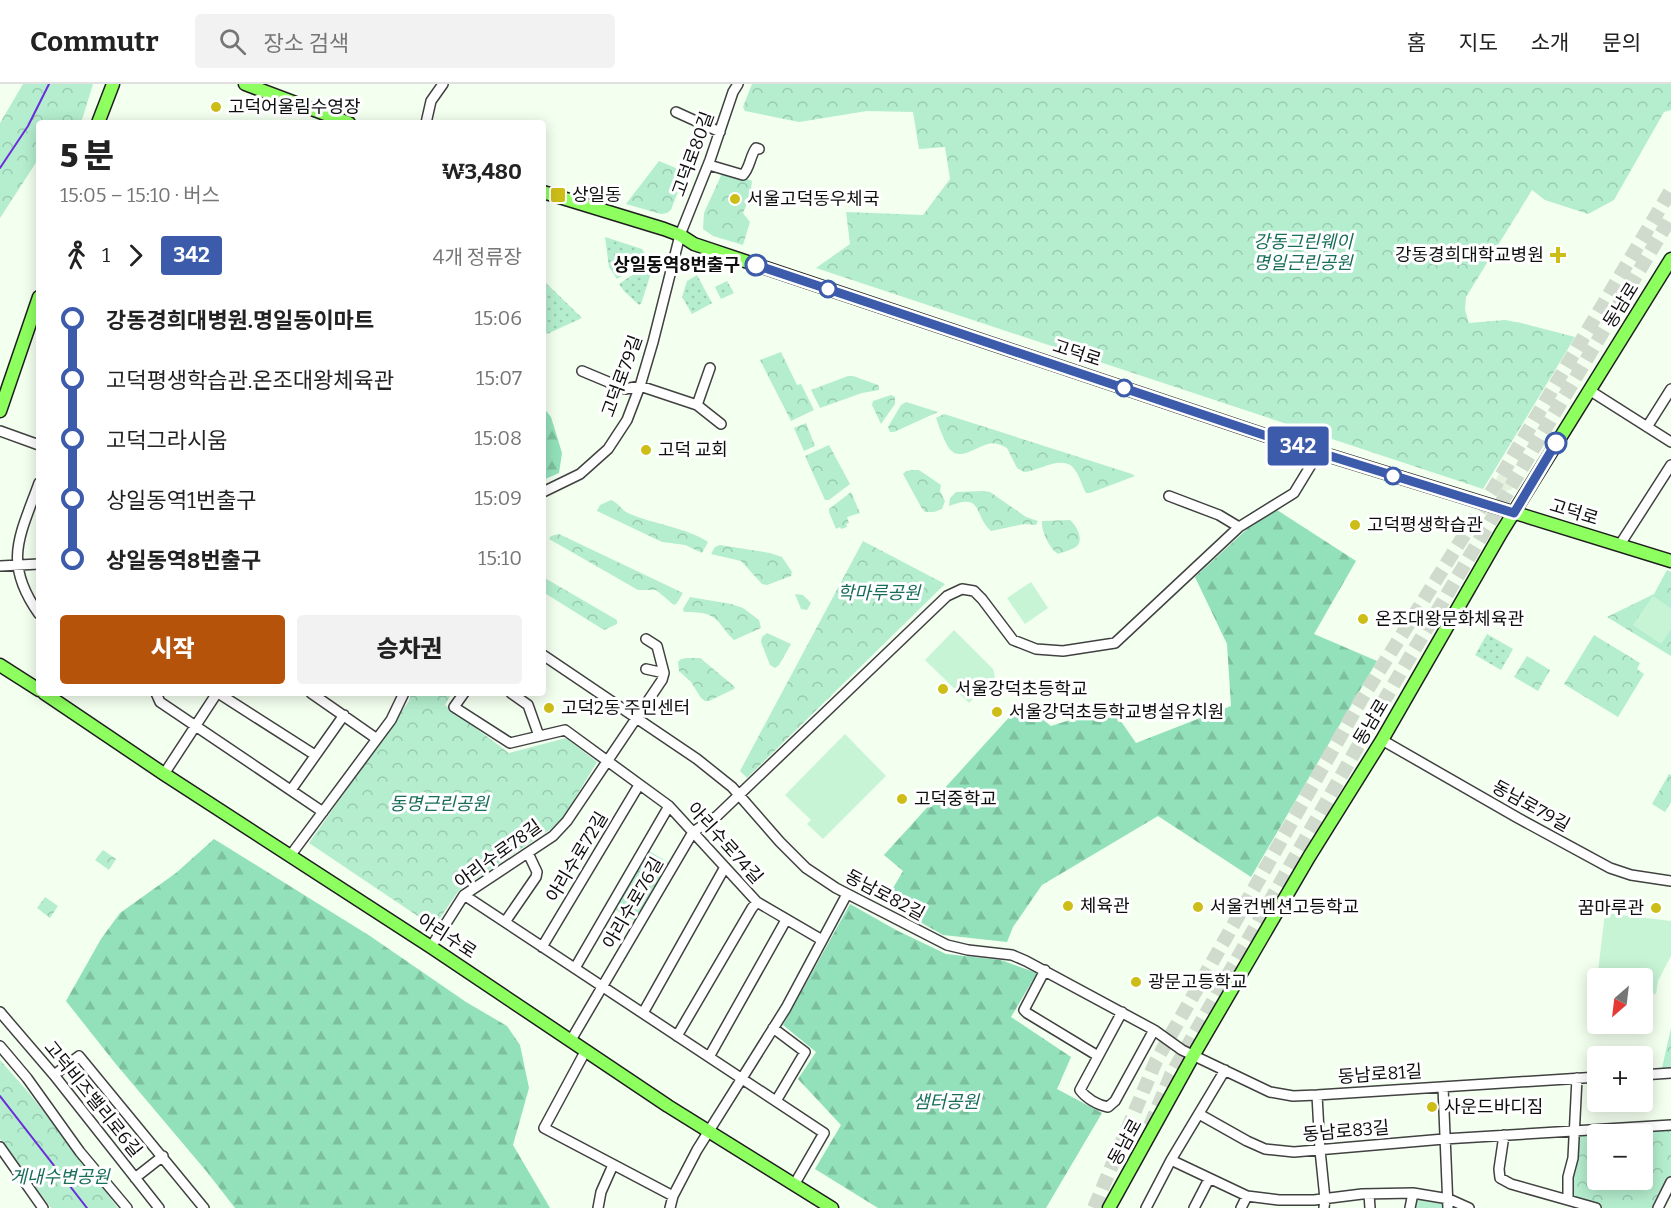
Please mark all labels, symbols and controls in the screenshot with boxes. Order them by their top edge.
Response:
search box [195,14,615,68]
text: Commutr [30,25,159,58]
icon: search [216,25,249,58]
text: 장소 검색 [264,30,349,57]
text: 홈 [1407,30,1426,56]
text: 지도 [1459,30,1498,56]
text: 소개 [1531,30,1569,56]
text: 문의 [1602,30,1641,56]
place label: 고덕어울림수영장 [228,96,360,118]
marker: 고덕어울림수영장 [209,100,223,114]
street label: 고덕로80길 [668,109,718,199]
text: 5 분 [60,136,114,176]
text: ₩3,480 [442,158,522,185]
text: 15:05 – 15:10 · 버스 [60,183,220,207]
place label: 상일동 [572,184,622,206]
marker: 상일동 [549,186,567,204]
place label: 서울고덕동우체국 [747,188,879,210]
marker: 서울고덕동우체국 [728,192,742,206]
park label: 강동그린웨이 명일근린공원 [1253,231,1354,274]
icon: walk [60,239,93,272]
icon: forward [119,239,152,272]
text: 342 [173,242,210,268]
text: 1 [102,243,110,267]
place label: 강동경희대학교병원 [1395,244,1544,266]
text: 4개 정류장 [433,245,522,269]
marker: 강동경희대학교병원 [1549,246,1567,264]
place label: 상일동역8번출구 [613,254,740,276]
marker: 상일동역8번출구 [745,254,767,276]
street label: 동남로 [1599,278,1643,332]
unlabelled marker [819,280,837,298]
text: 15:06 [474,306,522,330]
text: 강동경희대병원.명일동이마트 [106,307,374,334]
street label: 고덕로79길 [597,332,647,420]
street label: 고덕로 [1050,335,1104,371]
text: 15:07 [476,366,522,390]
text: 고덕평생학습관.온조대왕체육관 [106,367,394,394]
unlabelled marker [1115,379,1133,397]
text: 15:08 [474,426,522,450]
line badge: 342 [1264,426,1332,466]
text: 고덕그라시움 [106,427,227,454]
unlabelled marker [1545,432,1567,454]
text: 342 [1280,433,1316,459]
place label: 고덕 교회 [658,439,728,461]
marker: 고덕 교회 [639,443,653,457]
unlabelled marker [1384,467,1402,485]
text: 15:09 [474,486,522,510]
text: 상일동역1번출구 [106,487,257,514]
street label: 고덕로 [1547,494,1601,530]
place label: 고덕평생학습관 [1367,514,1483,536]
marker: 고덕평생학습관 [1348,518,1362,532]
text: 15:10 [478,546,522,570]
text: 상일동역8번출구 [106,547,261,574]
park label: 학마루공원 [838,582,922,604]
place label: 온조대왕문화체육관 [1375,608,1524,630]
marker: 온조대왕문화체육관 [1356,612,1370,626]
button: 시작 [60,615,285,684]
button: 승차권 [297,615,522,684]
place label: 서울강덕초등학교 [955,678,1087,700]
marker: 서울강덕초등학교 [936,682,950,696]
street label: 동남로 [1349,695,1393,749]
place label: 고덕2동 주민센터 [561,697,690,719]
marker: 고덕2동 주민센터 [542,701,556,715]
place label: 서울강덕초등학교병설유치원 [1009,701,1224,723]
marker: 서울강덕초등학교병설유치원 [990,705,1004,719]
street label: 동남로79길 [1488,776,1574,836]
place label: 고덕중학교 [914,788,997,810]
marker: 고덕중학교 [895,792,909,806]
park label: 동명근린공원 [389,793,490,815]
street label: 아리수로74길 [683,798,767,888]
street label: 아리수로72길 [541,808,613,906]
street label: 아리수로78길 [450,815,546,893]
street label: 아리수로76길 [598,853,668,953]
street label: 동남로82길 [841,865,929,925]
place label: 체육관 [1080,895,1130,917]
place label: 서울컨벤션고등학교 [1210,896,1359,918]
place label: 꿈마루관 [1578,897,1644,919]
marker: 체육관 [1061,899,1075,913]
marker: 서울컨벤션고등학교 [1191,900,1205,914]
marker: 꿈마루관 [1649,901,1663,915]
street label: 아리수로 [413,909,481,963]
north arrow [1587,968,1653,1034]
map controls [1587,968,1653,1190]
place label: 광문고등학교 [1148,971,1247,993]
marker: 광문고등학교 [1129,975,1143,989]
street label: 고덕비즈밸리로6길 [39,1036,147,1162]
button: + [1587,1046,1653,1112]
street label: 동남로81길 [1337,1060,1423,1088]
park label: 샘터공원 [913,1091,981,1113]
place label: 사운드바디짐 [1444,1096,1543,1118]
marker: 사운드바디짐 [1425,1100,1439,1114]
street label: 동남로 [1103,1115,1147,1169]
street label: 동남로83길 [1302,1116,1390,1146]
button: − [1587,1124,1653,1190]
park label: 게내수변공원 [10,1166,111,1188]

